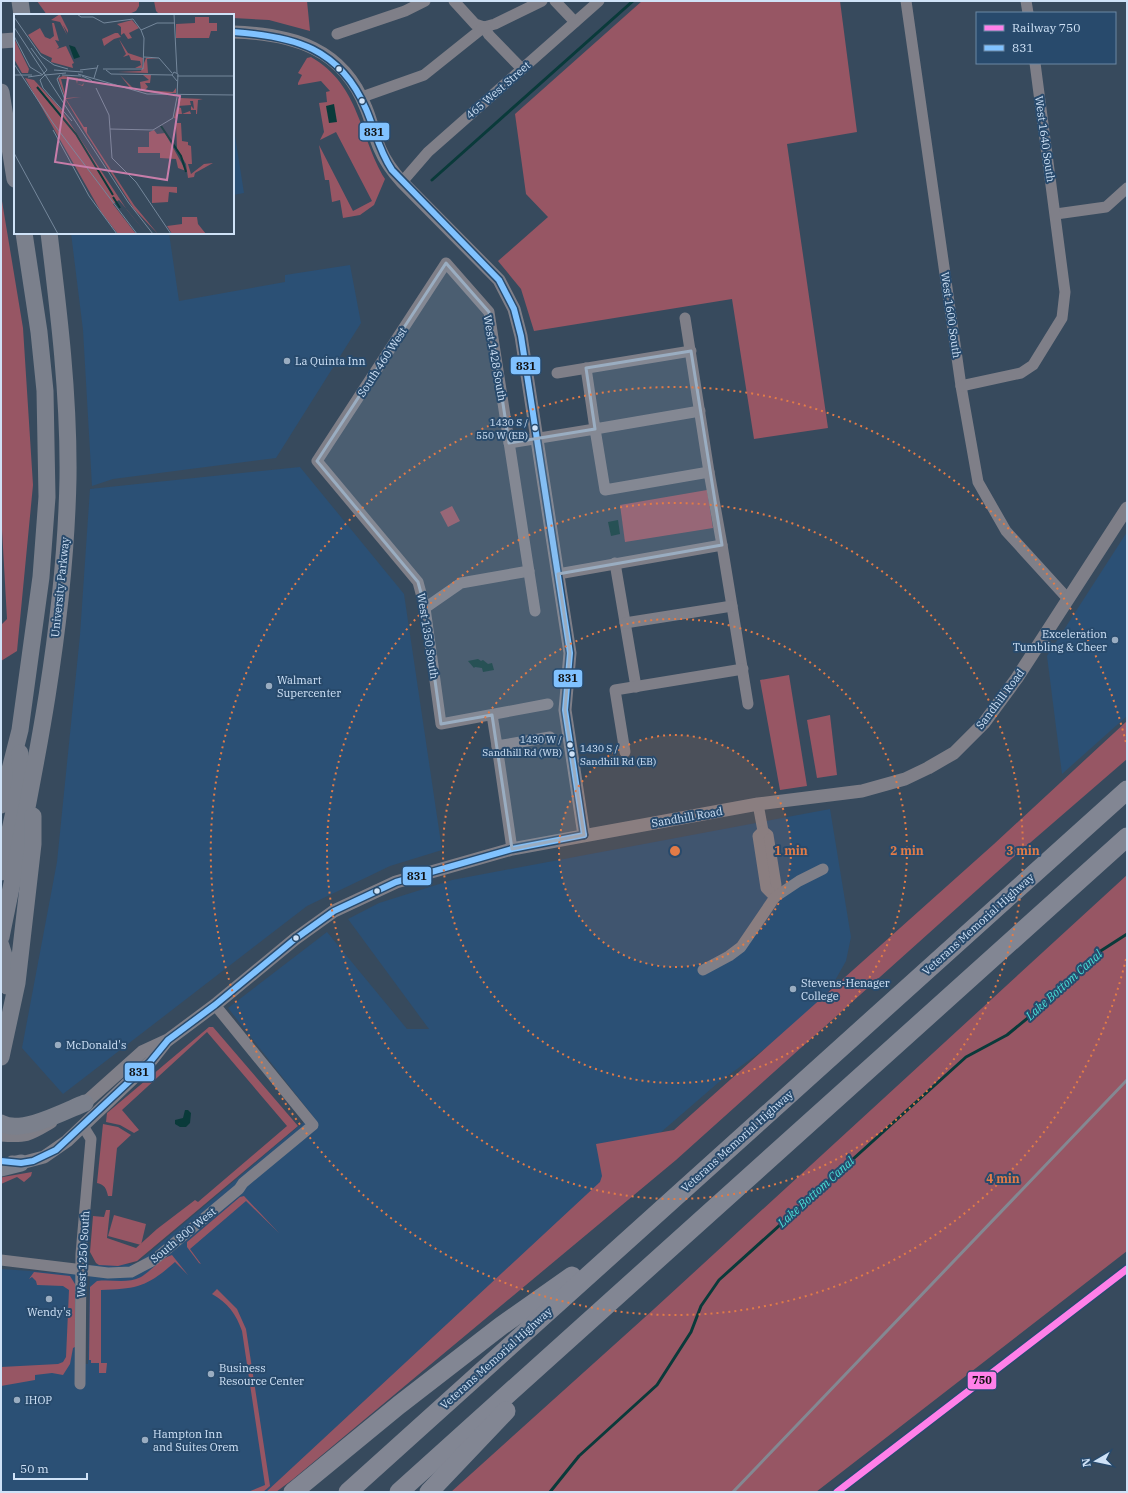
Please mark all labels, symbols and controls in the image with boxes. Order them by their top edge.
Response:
legend [976,12,1116,64]
inset map [14,14,234,234]
text: Railway 750 [1012,20,1080,35]
text: 831 [1012,40,1034,55]
street label: 465 West Street [463,58,533,122]
unlabelled marker [334,64,344,74]
street label: West 1640 South [1032,95,1058,183]
unlabelled marker [357,96,367,106]
line badge: 831 [359,122,390,141]
text: 831 [364,125,384,139]
street label: West 1600 South [938,271,964,359]
street label: West 1428 South [481,314,509,402]
street label: South 460 West [354,324,410,400]
place label: La Quinta Inn [295,354,366,368]
marker: La Quinta Inn [282,356,292,366]
line badge: 831 [510,356,541,375]
text: 831 [516,359,536,373]
place label: 1430 S / 550 W (EB) [476,416,528,442]
marker: 1430 S / 550 W (EB) [530,423,540,433]
street label: University Parkway [48,536,72,638]
street label: West 1350 South [414,592,442,680]
place label: Exceleration Tumbling & Cheer [1013,627,1107,654]
marker: Exceleration Tumbling & Cheer [1110,635,1120,645]
street label: Sandhill Road [973,666,1027,732]
line badge: 831 [553,669,583,688]
text: 831 [558,671,578,685]
place label: Walmart Supercenter [277,673,341,700]
marker: Walmart Supercenter [264,681,274,691]
place label: 1430 W / Sandhill Rd (WB) [482,733,562,759]
marker: 1430 W / Sandhill Rd (WB) [565,740,575,750]
place label: 1430 S / Sandhill Rd (EB) [580,742,656,768]
marker: 1430 S / Sandhill Rd (EB) [567,749,577,759]
street label: Sandhill Road [650,804,724,830]
text: 1 min [774,843,808,858]
text: 2 min [890,843,924,858]
text: 3 min [1006,843,1040,858]
centre of rings [668,844,682,858]
line badge: 831 [402,866,432,886]
text: 831 [407,869,427,883]
street label: Veterans Memorial Highway [919,870,1037,978]
unlabelled marker [372,886,382,896]
unlabelled marker [291,933,301,943]
water label: Lake Bottom Canal [1022,946,1105,1024]
place label: Stevens-Henager College [801,976,890,1003]
marker: Stevens-Henager College [788,984,798,994]
place label: McDonald's [66,1038,126,1052]
marker: McDonald's [53,1040,63,1050]
line badge: 831 [124,1062,155,1082]
text: 831 [129,1065,149,1079]
street label: Veterans Memorial Highway [678,1087,796,1195]
water label: Lake Bottom Canal [774,1153,857,1231]
text: 4 min [986,1171,1020,1186]
street label: South 800 West [147,1204,219,1266]
street label: West 1250 South [74,1210,92,1298]
marker: Wendy's [44,1294,54,1304]
street label: Veterans Memorial Highway [437,1304,555,1412]
place label: Wendy's [27,1305,71,1319]
place label: Business Resource Center [219,1361,304,1388]
marker: Business Resource Center [206,1369,216,1379]
line badge: 750 [967,1371,997,1390]
text: 750 [972,1373,992,1387]
place label: IHOP [25,1393,52,1407]
marker: IHOP [12,1395,22,1405]
place label: Hampton Inn and Suites Orem [153,1427,239,1454]
marker: Hampton Inn and Suites Orem [140,1435,150,1445]
north arrow [1076,1441,1116,1481]
scale bar [14,1455,87,1481]
text: N [1078,1457,1094,1468]
text: 50 m [20,1461,49,1476]

